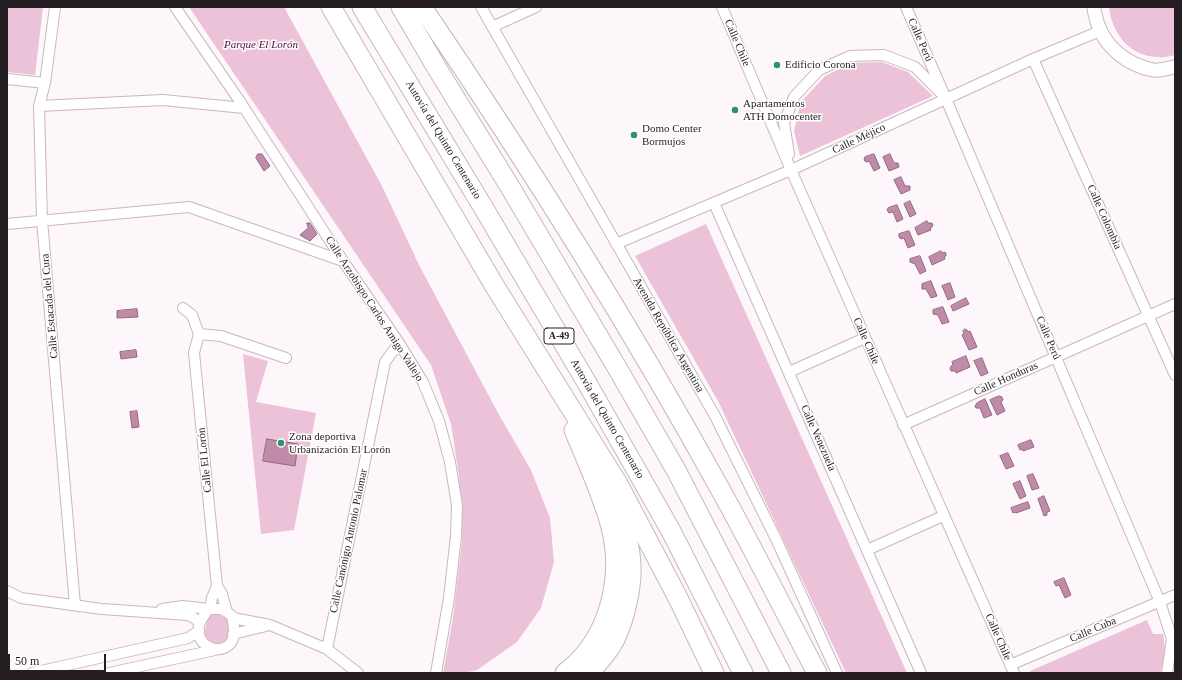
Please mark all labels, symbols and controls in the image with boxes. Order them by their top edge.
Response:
street label: Calle Perú [905,16,935,64]
street label: Calle Chile [721,18,753,68]
park label: Parque El Lorón [224,38,298,52]
place label: Edificio Corona [785,58,856,72]
marker: Edificio Corona [772,60,782,70]
street label: Autovía del Quinto Centenario [402,78,484,202]
place label: Apartamentos ATH Domocenter [743,97,822,123]
marker: Apartamentos ATH Domocenter [730,105,740,115]
street label: Calle Méjico [830,121,888,157]
place label: Domo Center Bormujos [642,122,702,148]
marker: Domo Center Bormujos [629,130,639,140]
street label: Calle Colombia [1084,183,1124,251]
street label: Calle Arzobispo Carlos Amigo Vallejo [322,234,426,384]
street label: Calle Estacada del Cura [39,253,61,359]
street label: Avenida República Argentina [630,275,706,395]
street label: Calle Perú [1033,314,1063,362]
street label: Calle Chile [850,316,882,366]
road number: A-49 [544,328,574,344]
street label: Autovía del Quinto Centenario [567,357,647,481]
street label: Calle Honduras [972,359,1040,399]
street label: Calle Venezuela [797,403,839,473]
street label: Calle El Lorón [195,427,215,493]
place label: Zona deportiva Urbanización El Lorón [289,430,390,456]
marker: Zona deportiva Urbanización El Lorón [276,438,286,448]
street label: Calle Canónigo Antonio Palomar [327,468,371,614]
street label: Calle Chile [982,612,1014,662]
street label: Calle Cuba [1068,614,1118,646]
scale bar [10,646,108,672]
text: 50 m [15,654,39,668]

